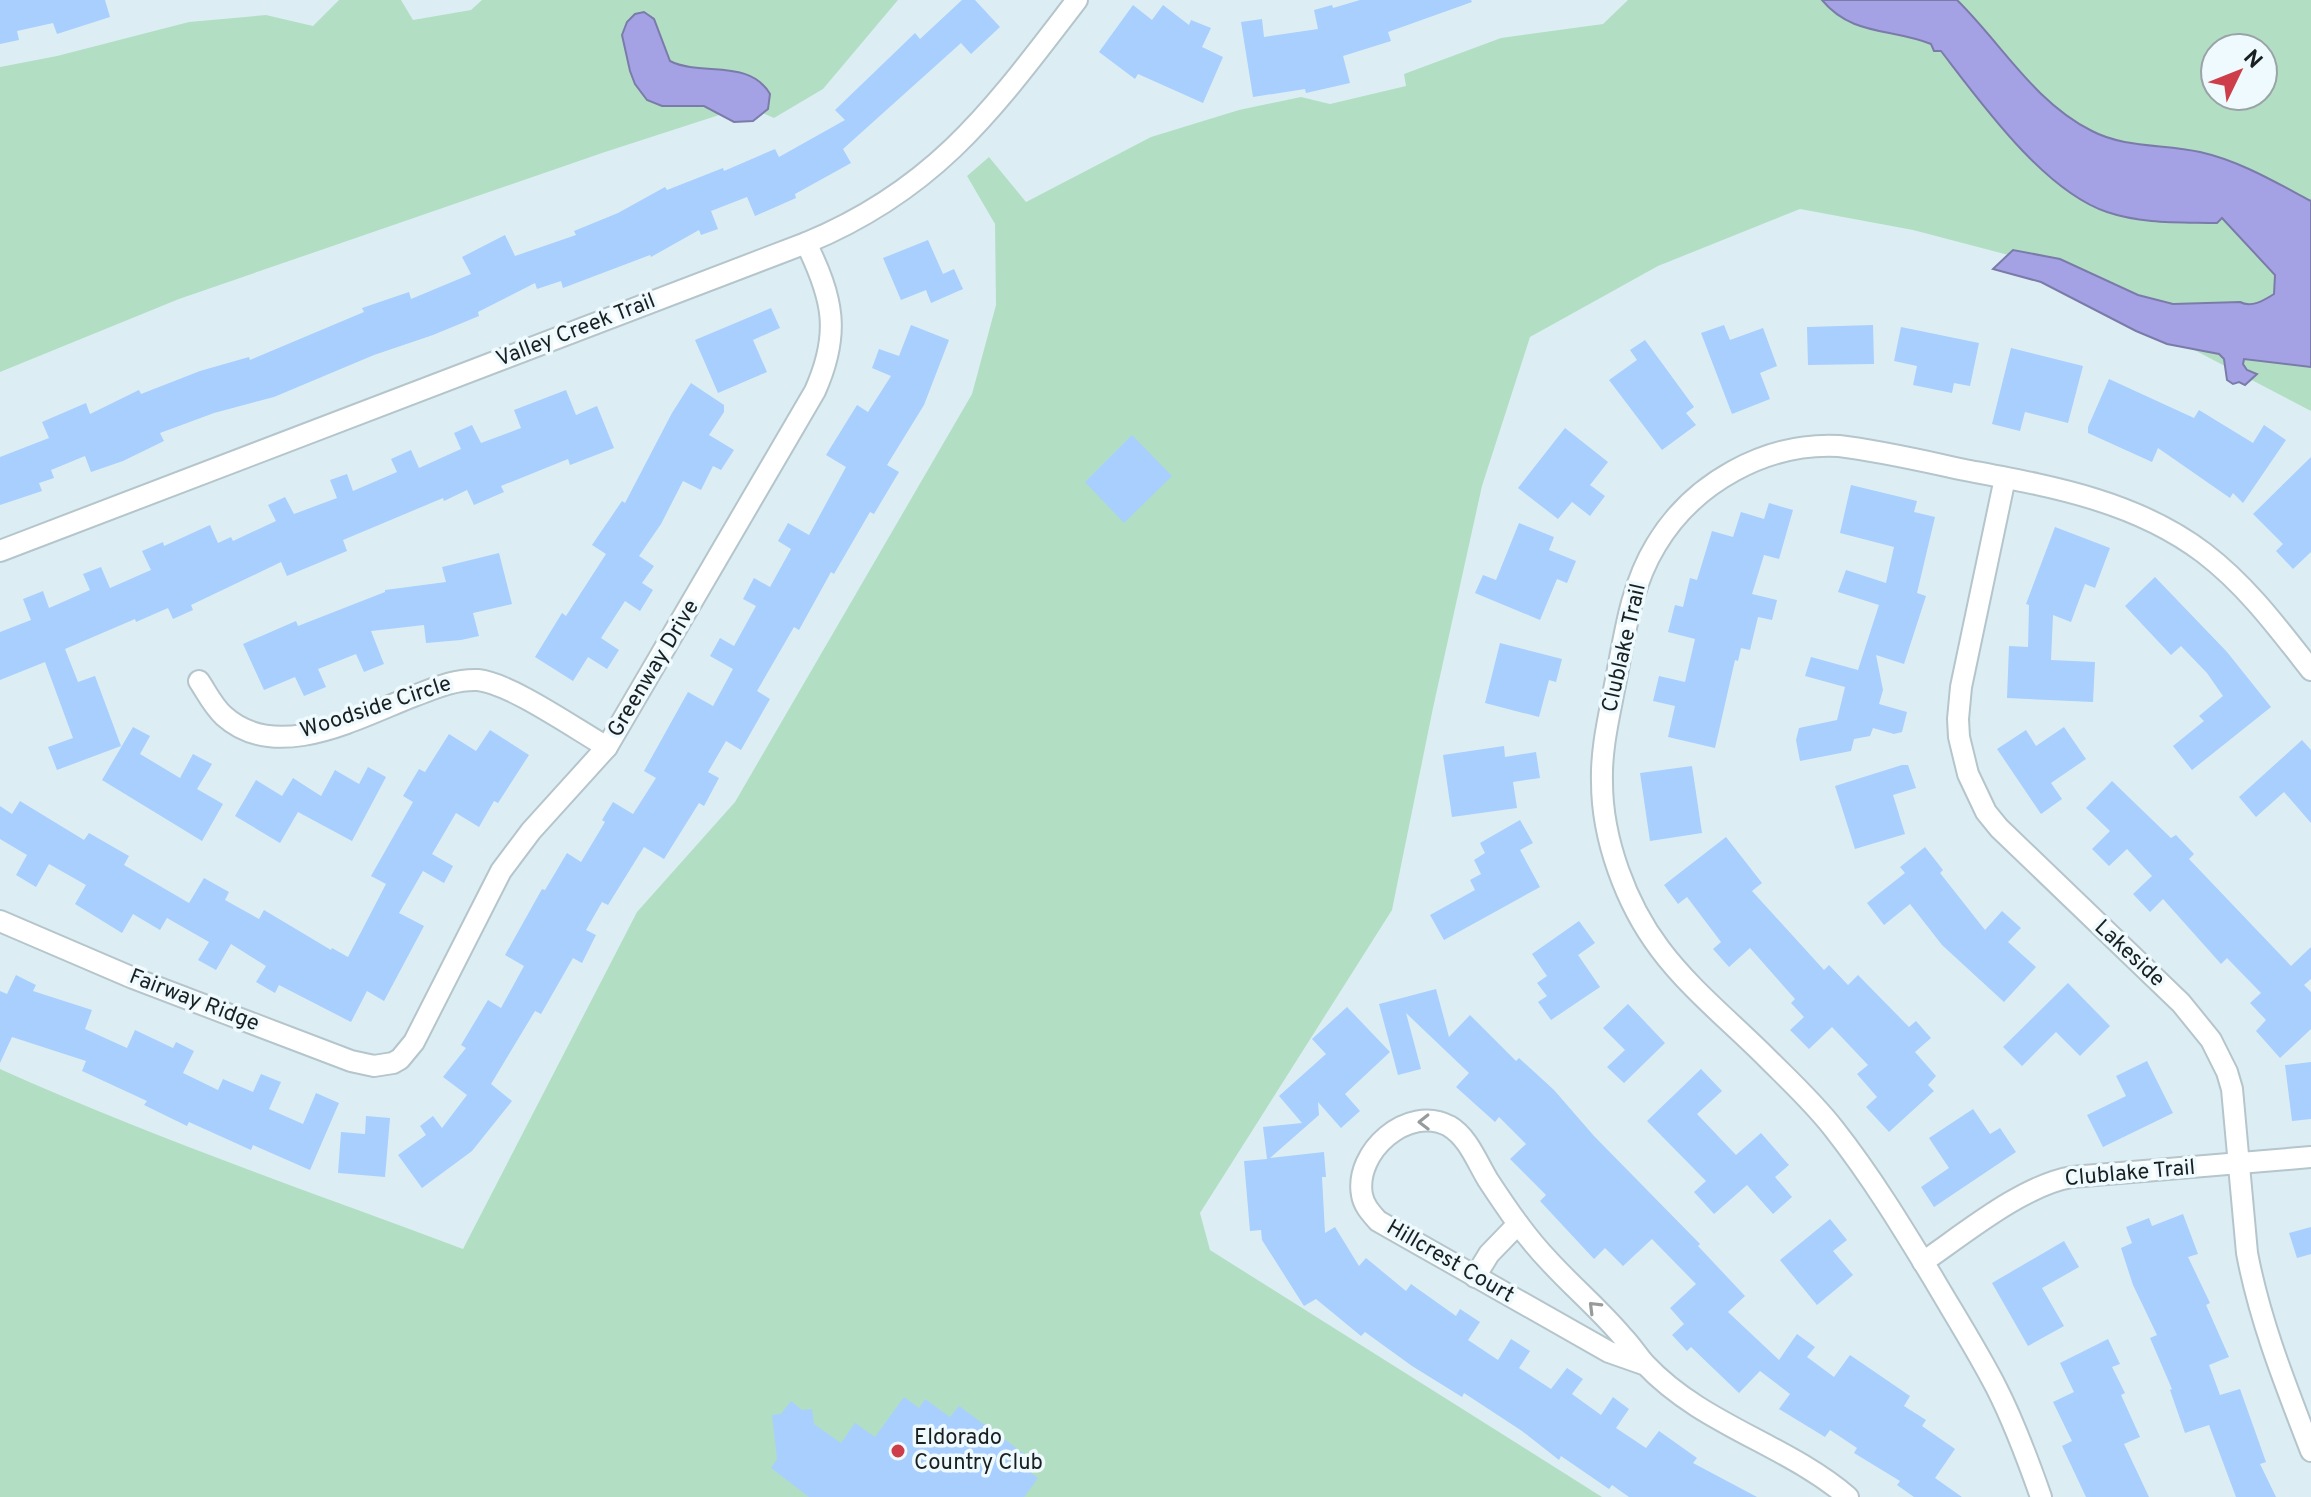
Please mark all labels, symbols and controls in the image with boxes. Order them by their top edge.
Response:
north arrow [2199,32,2279,112]
text: N [2237,45,2267,75]
street label: Valley Creek Trail [493,288,659,374]
street label: Clublake Trail [1597,581,1653,715]
street label: Greenway Drive [602,595,706,743]
street label: Woodside Circle [297,671,455,745]
street label: Lakeside [2088,915,2170,993]
street label: Fairway Ridge [125,964,263,1038]
one-way arrow [1417,1113,1429,1131]
street label: Clublake Trail [2063,1155,2197,1193]
street label: Hillcrest Court [1381,1215,1519,1309]
one-way arrow [1589,1302,1604,1316]
place label: Eldorado Country Club [914,1425,1043,1477]
marker: Eldorado Country Club [889,1442,907,1460]

